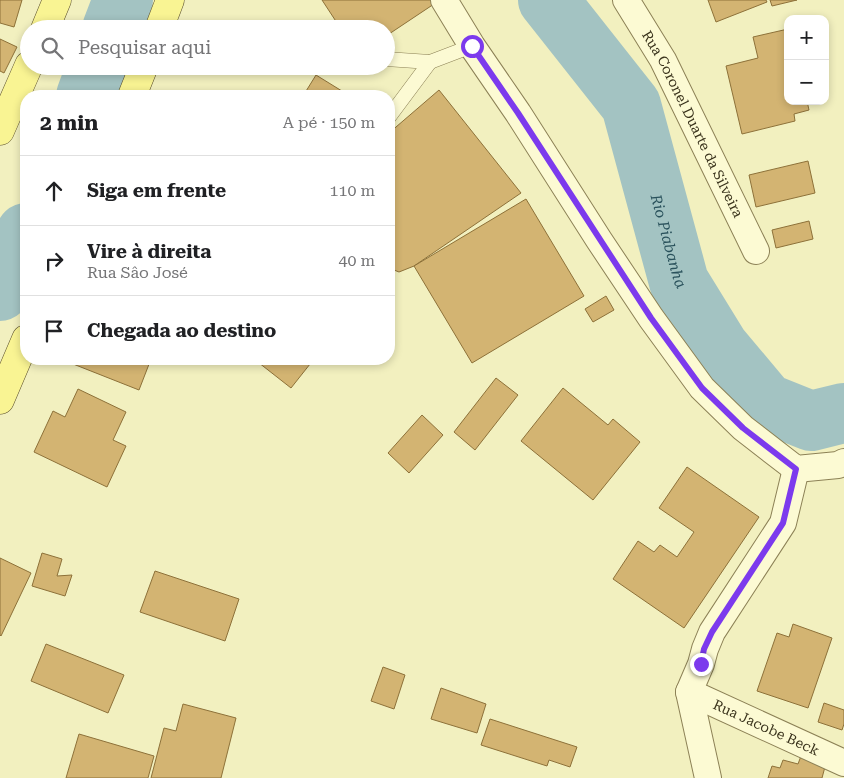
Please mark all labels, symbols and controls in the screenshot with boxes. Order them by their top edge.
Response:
map controls [784,15,829,105]
button: + [784,15,829,60]
search box [20,20,395,75]
street label: Rua Coronel Duarte da Silveira [639,28,747,220]
icon: search [38,34,66,62]
route start [461,35,484,58]
text: Pesquisar aqui [78,36,211,59]
button: − [784,60,829,105]
text: 2 min [40,111,98,135]
text: A pé · 150 m [283,113,375,132]
icon: ahead [40,177,68,205]
text: Siga em frente [87,179,226,202]
text: 110 m [329,181,375,200]
water label: Rio Piabanha [646,191,690,292]
text: Vire à direita [87,240,211,263]
icon: right [40,247,68,275]
text: 40 m [338,251,375,270]
text: Rua Sâo José [87,263,188,282]
icon: arrive [40,317,68,345]
text: Chegada ao destino [87,319,276,342]
route end [690,653,713,676]
street label: Rua Jacobe Beck [711,696,822,759]

